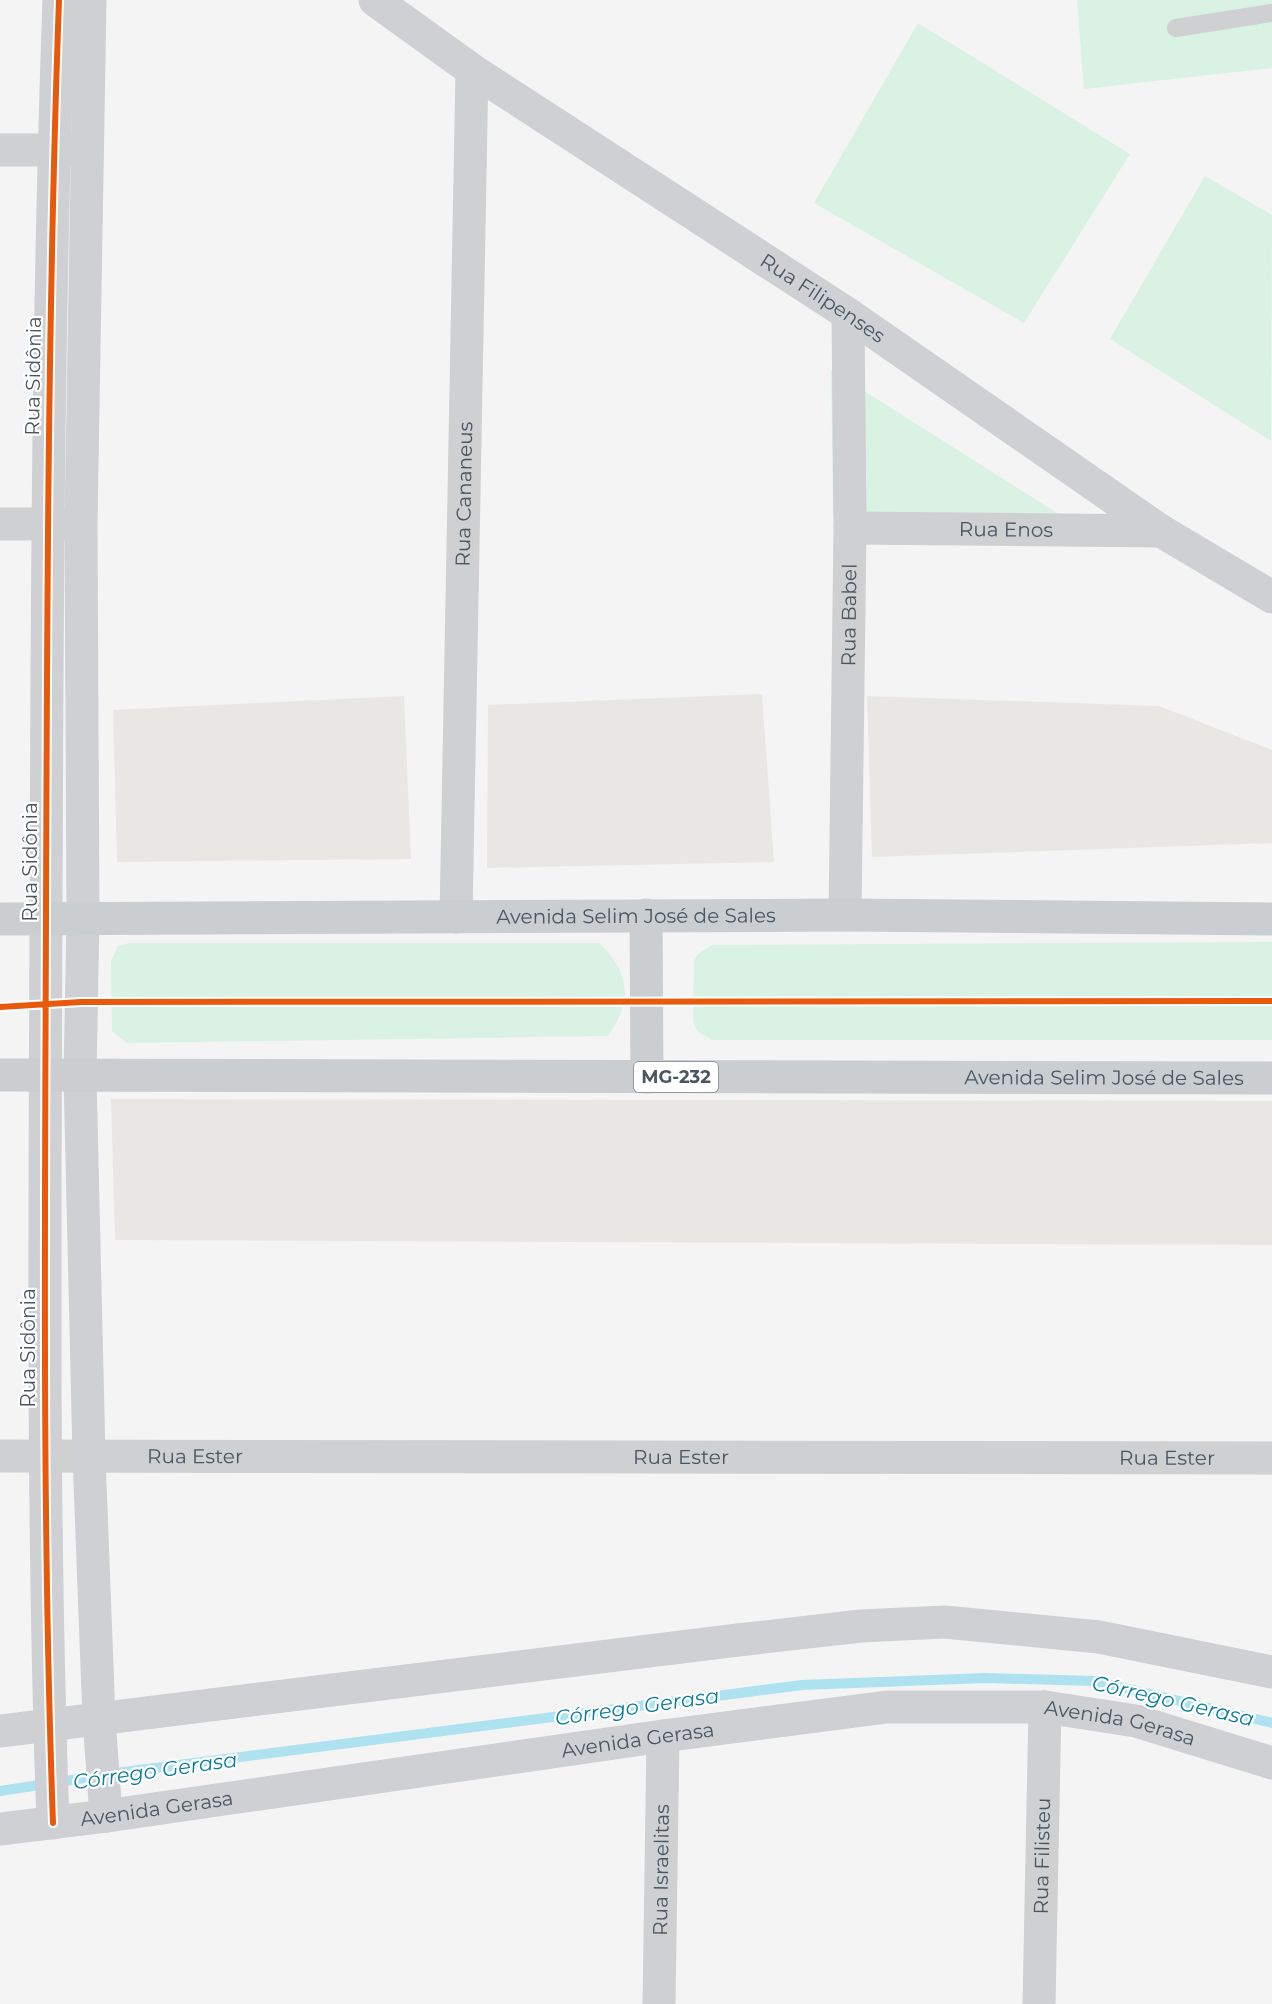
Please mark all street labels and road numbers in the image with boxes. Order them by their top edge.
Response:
street label: Rua Filipenses [756,248,890,348]
street label: Rua Sidônia [20,316,46,436]
street label: Rua Cananeus [451,421,477,567]
street label: Rua Enos [959,517,1053,542]
street label: Rua Babel [836,563,862,667]
street label: Rua Sidônia [18,802,42,922]
street label: Avenida Selim José de Sales [496,903,776,929]
road number: MG-232 [634,1062,718,1092]
street label: Avenida Selim José de Sales [964,1065,1244,1090]
street label: Rua Sidônia [16,1288,40,1408]
street label: Rua Ester [147,1444,243,1468]
street label: Rua Ester [633,1445,729,1469]
street label: Rua Ester [1119,1446,1215,1470]
street label: Avenida Gerasa [1043,1695,1198,1751]
street label: Avenida Gerasa [560,1717,716,1762]
street label: Avenida Gerasa [79,1786,235,1831]
street label: Rua Filisteu [1029,1797,1055,1915]
street label: Rua Israelitas [648,1804,674,1936]

